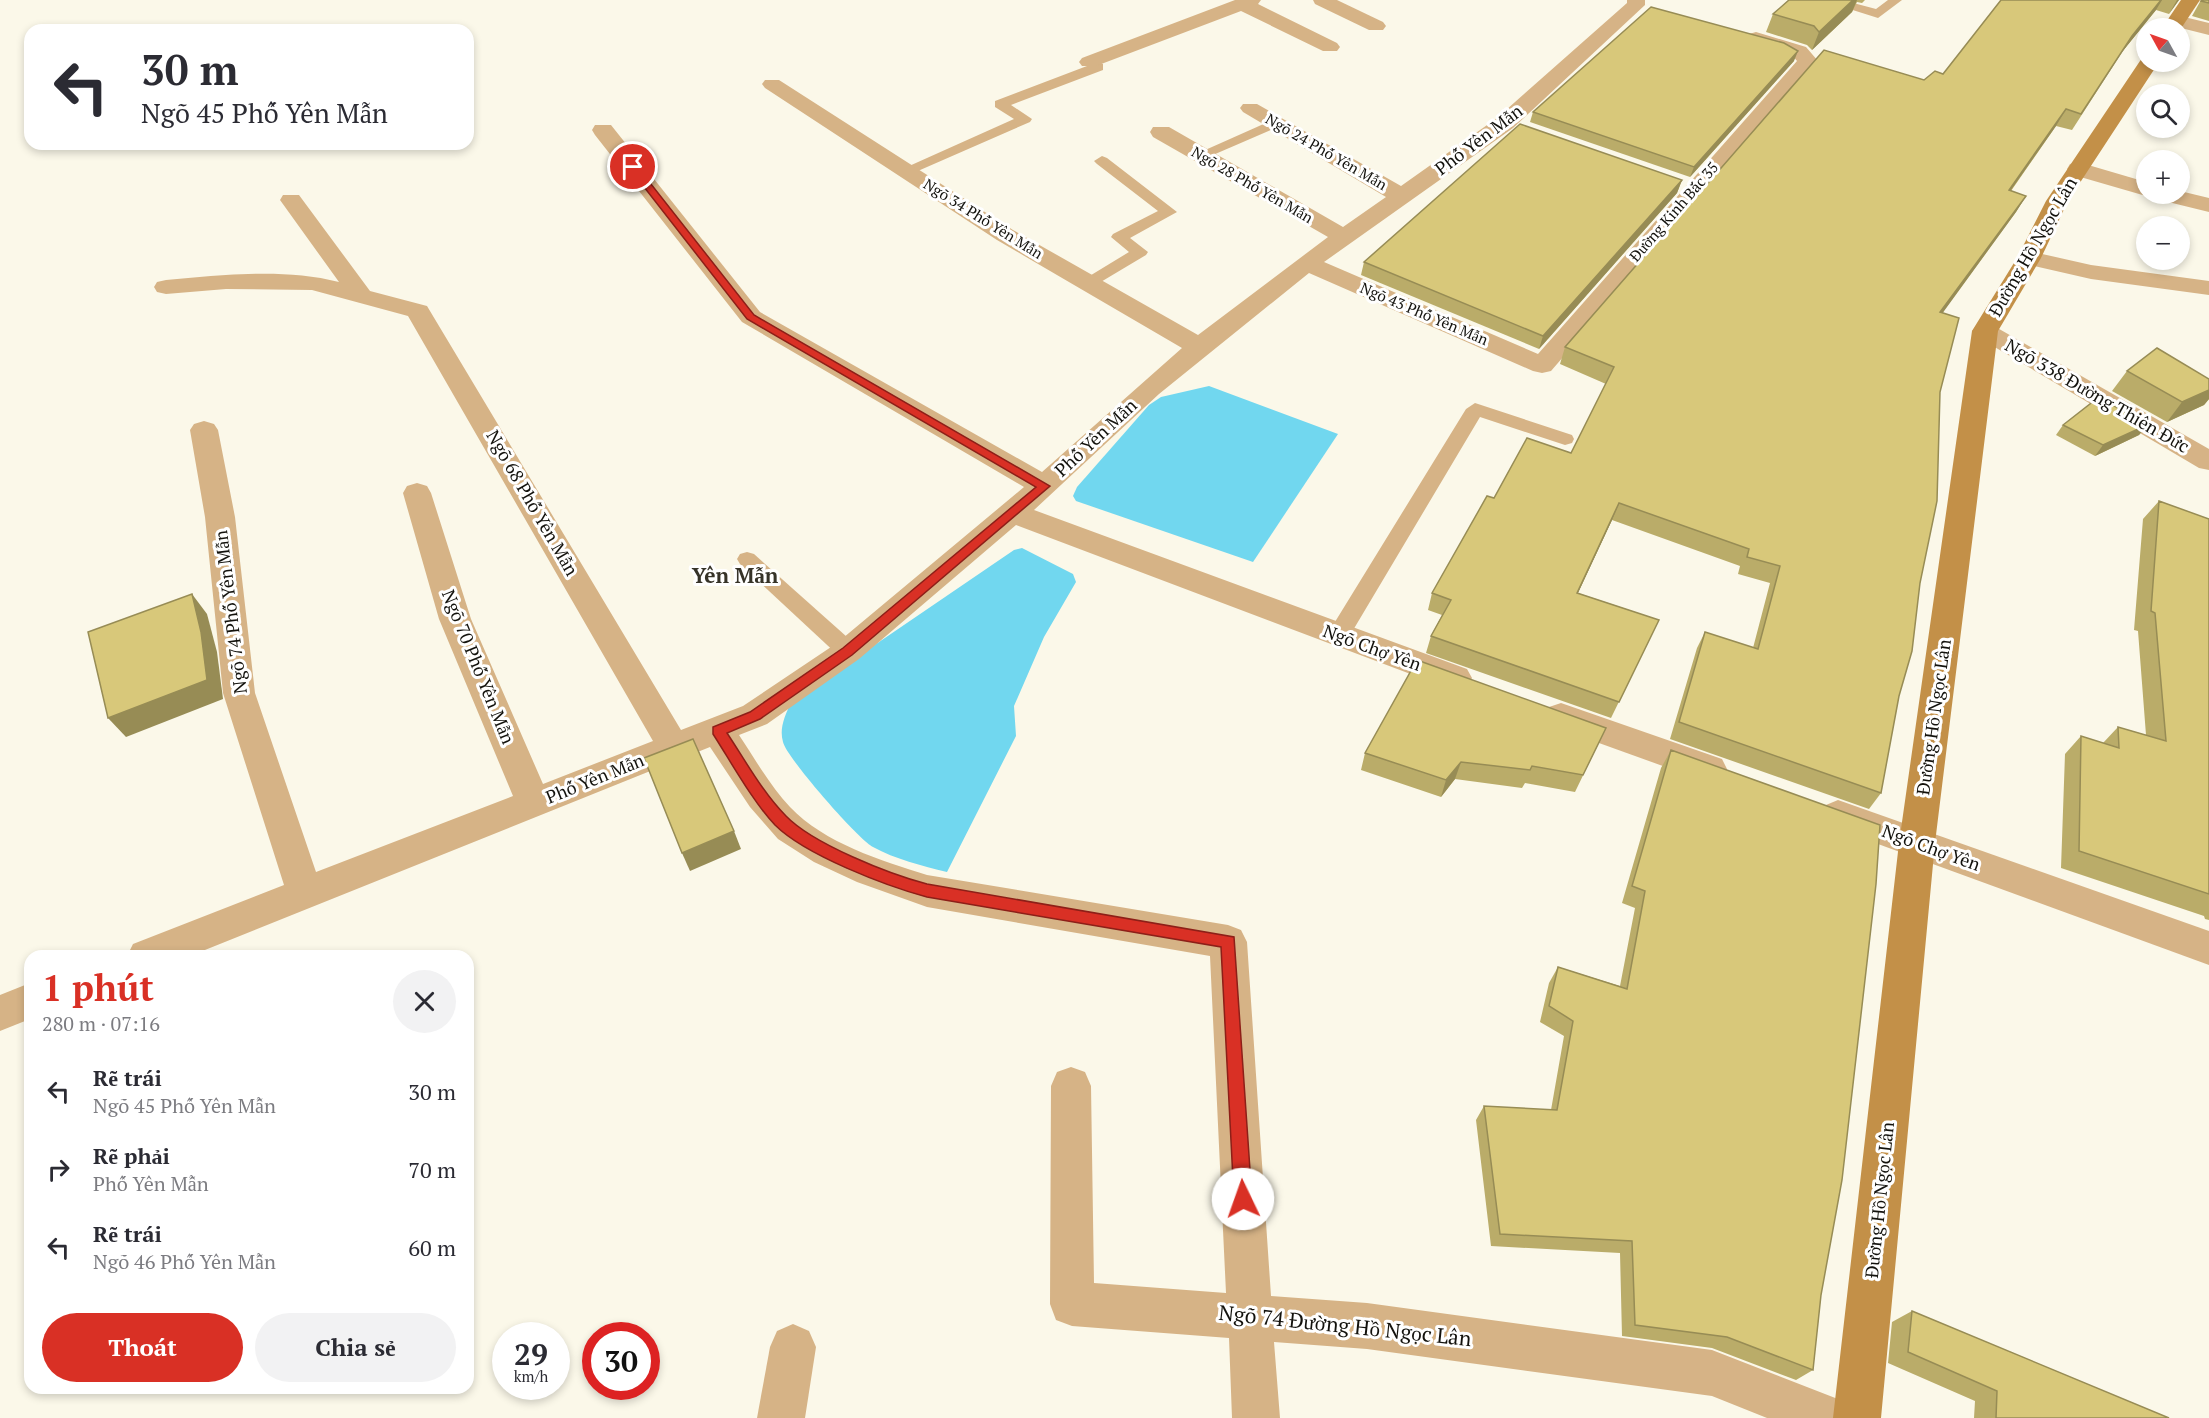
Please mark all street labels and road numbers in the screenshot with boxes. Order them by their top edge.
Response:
street label: Phố Yên Mẫn [1430,98,1527,180]
street label: Ngõ 24 Phố Yên Mẫn [1262,108,1391,194]
street label: Ngõ 28 Phố Yên Mẫn [1188,141,1317,227]
street label: Đường Kinh Bắc 35 [1624,157,1722,266]
street label: Đường Hồ Ngọc Lân [1982,172,2082,321]
street label: Ngõ 34 Phố Yên Mẫn [920,173,1047,263]
street label: Ngõ 43 Phố Yên Mẫn [1357,277,1491,349]
street label: Ngõ 338 Đường Thiên Đức [2001,333,2194,458]
street label: Phố Yên Mẫn [1049,393,1142,482]
street label: Ngõ 68 Phố Yên Mẫn [481,425,585,580]
street label: Ngõ 74 Phố Yên Mẫn [208,529,252,695]
street label: Ngõ 70 Phố Yên Mẫn [437,586,521,748]
street label: Ngõ Chợ Yên [1320,618,1425,676]
street label: Đường Hồ Ngọc Lân [1910,637,1956,796]
street label: Phố Yên Mẫn [542,747,648,809]
street label: Ngõ Chợ Yên [1879,818,1984,876]
street label: Đường Hồ Ngọc Lân [1859,1120,1899,1279]
street label: Ngõ 74 Đường Hồ Ngọc Lân [1217,1298,1473,1352]

